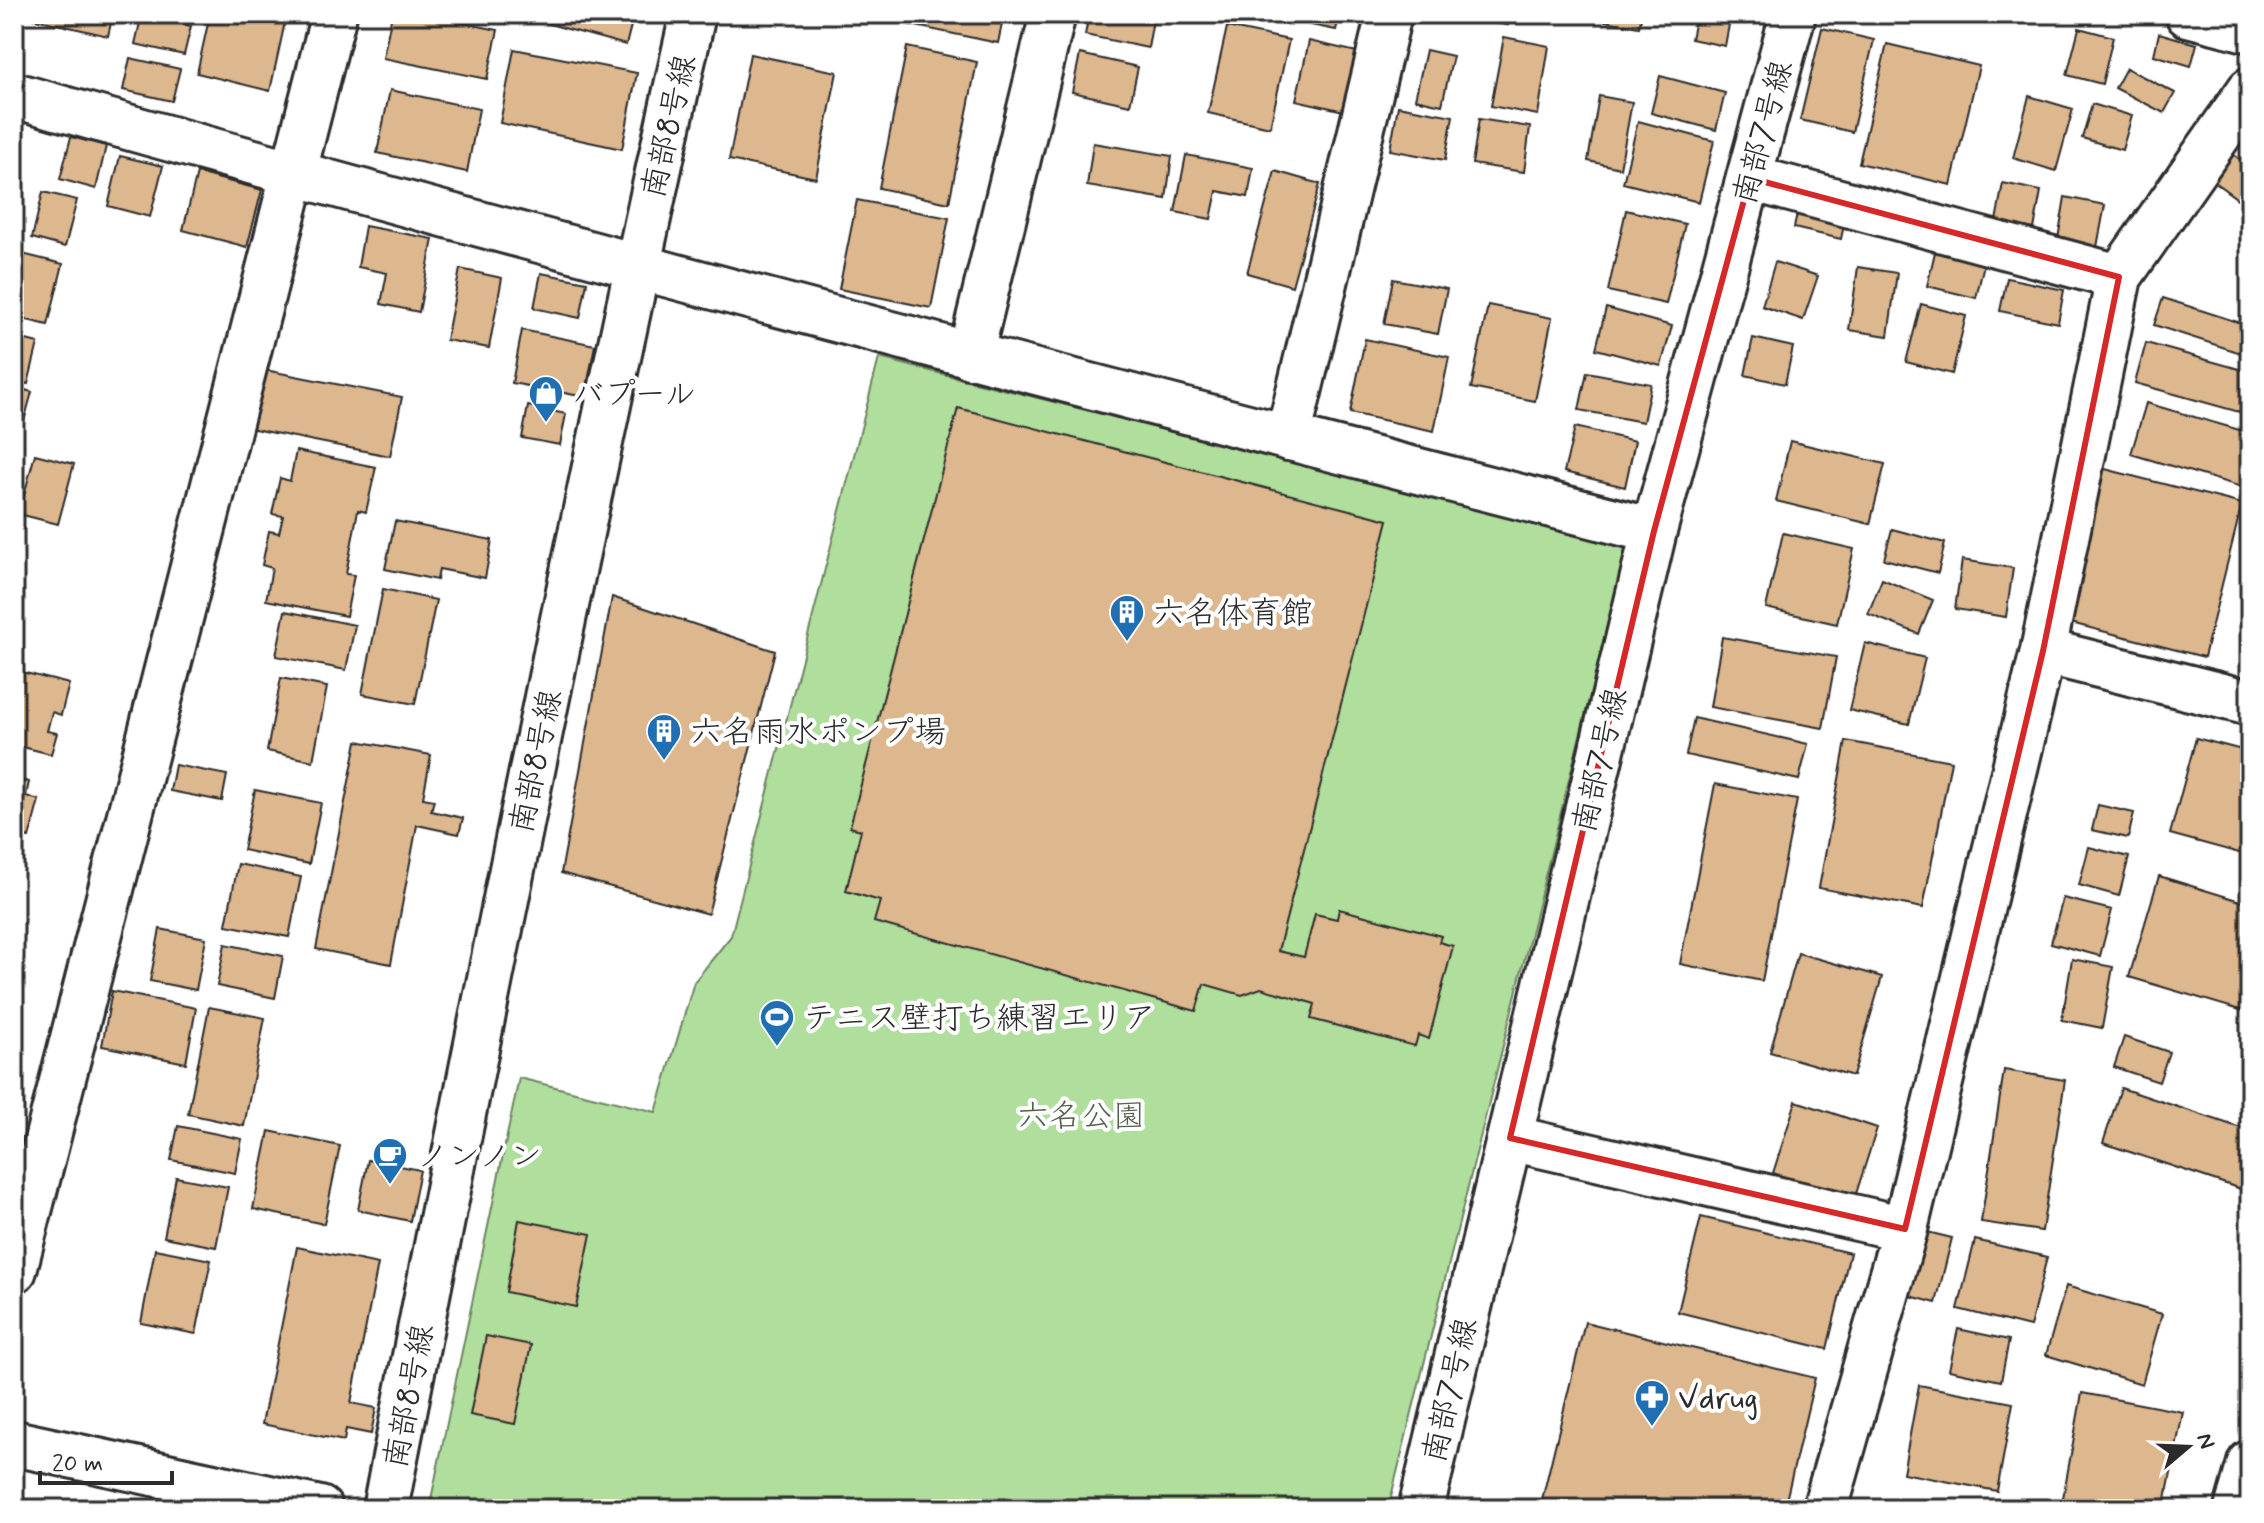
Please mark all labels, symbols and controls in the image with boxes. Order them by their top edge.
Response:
street label: 南部8号線 [633,51,707,202]
street label: 南部7号線 [1725,56,1803,209]
shop icon: バプール [527,374,565,424]
place label: バプール [572,374,696,416]
building icon: 六名体育館 [1108,593,1146,643]
place label: 六名体育館 [1153,593,1313,635]
street label: 南部7号線 [1564,684,1638,837]
street label: 南部8号線 [501,686,573,837]
building icon: 六名雨水ポンプ場 [645,712,683,762]
place label: 六名雨水ポンプ場 [690,712,946,754]
sports icon: テニス壁打ち練習エリア [758,998,796,1048]
place label: テニス壁打ち練習エリア [803,998,1156,1040]
park label: 六名公園 [1017,1096,1145,1138]
cafe icon: ノンノン [371,1136,409,1186]
place label: ノンノン [416,1136,542,1178]
street label: 南部7号線 [1414,1314,1488,1467]
street label: 南部8号線 [375,1321,445,1472]
pharmacy icon: Vdrug [1633,1378,1671,1428]
place label: Vdrug [1678,1378,1758,1420]
north arrow [2148,1407,2228,1487]
text: N [2189,1430,2221,1453]
scale bar [40,1435,172,1485]
text: 20 m [52,1449,103,1480]

